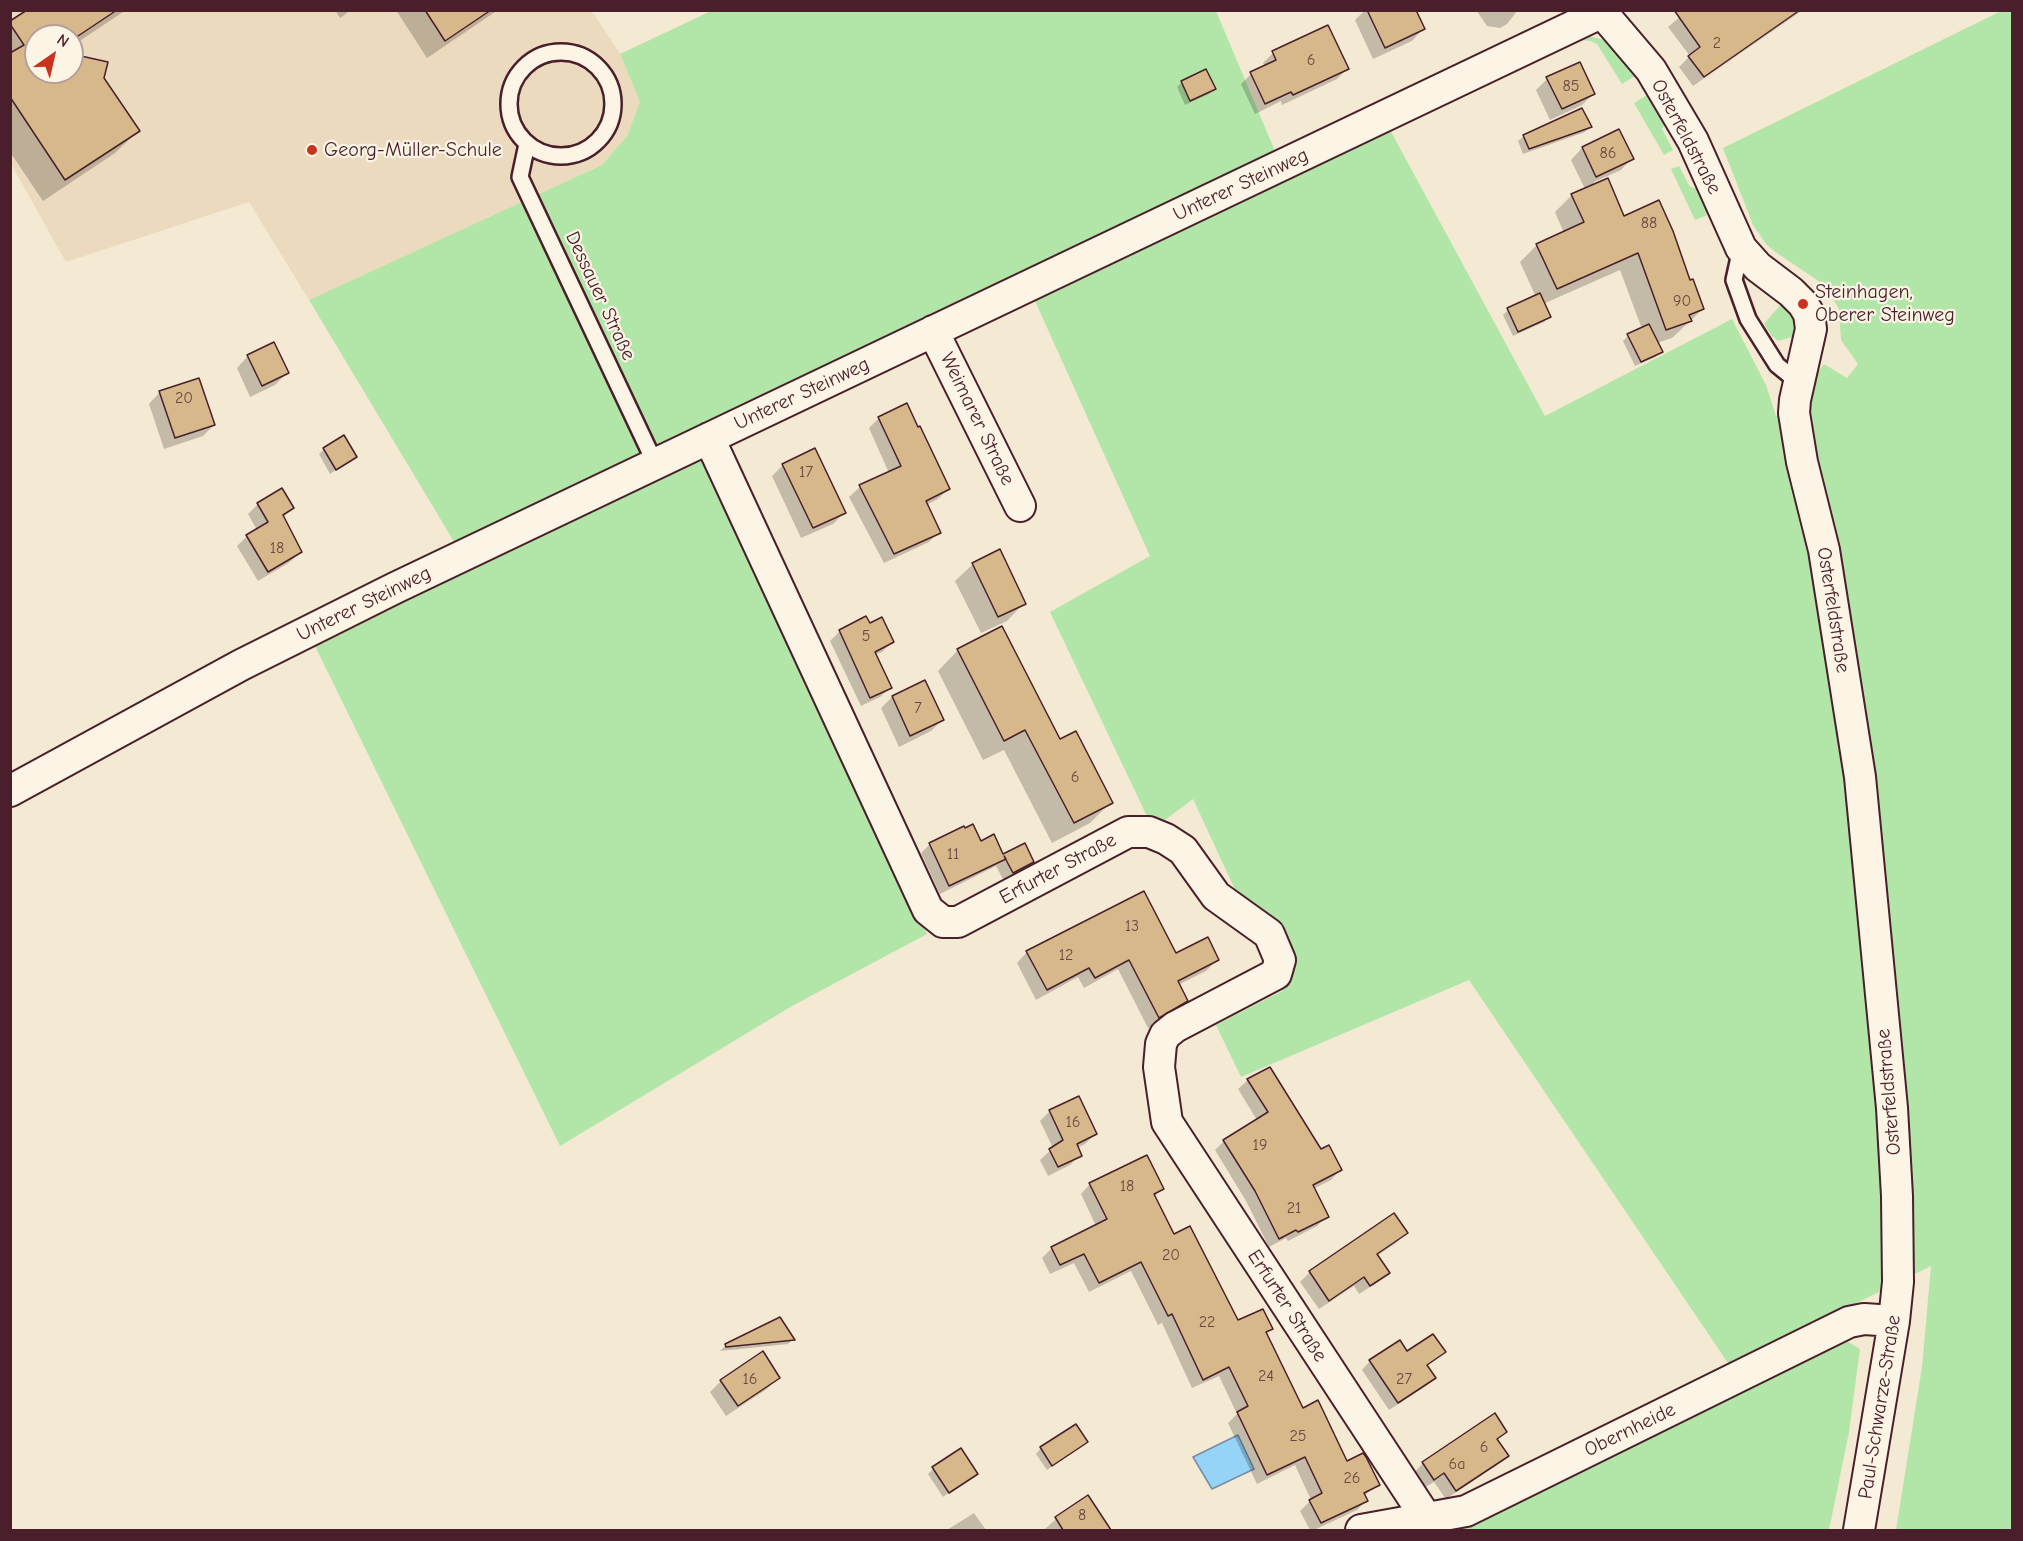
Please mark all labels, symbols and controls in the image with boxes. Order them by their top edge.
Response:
north arrow [24,24,84,84]
text: N [54,30,72,51]
house number: 2 [1713,33,1721,53]
house number: 6 [1307,50,1315,70]
street label: Osterfeldstraße [1646,75,1726,199]
house number: 85 [1563,76,1579,96]
place label: Georg-Müller-Schule [324,138,502,162]
marker: Georg-Müller-Schule [305,143,319,157]
street label: Unterer Steinweg [1170,143,1312,227]
house number: 86 [1600,143,1616,163]
house number: 88 [1641,213,1657,233]
street label: Dessauer Straße [560,228,640,364]
place label: Steinhagen, Oberer Steinweg [1815,280,1955,327]
house number: 90 [1673,291,1691,311]
marker: Steinhagen, Oberer Steinweg [1796,297,1810,311]
street label: Weimarer Straße [934,349,1020,489]
street label: Unterer Steinweg [731,352,873,436]
house number: 20 [175,388,193,408]
house number: 17 [799,462,813,482]
house number: 18 [270,538,284,558]
street label: Osterfeldstraße [1811,545,1855,675]
street label: Unterer Steinweg [293,561,435,647]
house number: 5 [862,626,870,646]
house number: 7 [914,698,922,718]
house number: 6 [1071,767,1079,787]
street label: Erfurter Straße [996,828,1120,910]
house number: 11 [947,844,959,864]
house number: 13 [1125,916,1139,936]
house number: 12 [1059,945,1073,965]
street label: Osterfeldstraße [1872,1028,1906,1156]
house number: 16 [1065,1112,1081,1132]
house number: 19 [1253,1135,1267,1155]
house number: 18 [1120,1176,1134,1196]
house number: 21 [1287,1198,1301,1218]
house number: 20 [1162,1245,1180,1265]
street label: Erfurter Straße [1242,1245,1332,1367]
house number: 22 [1199,1312,1215,1332]
street label: Paul-Schwarze-Straße [1854,1313,1906,1501]
house number: 24 [1258,1366,1274,1386]
house number: 16 [742,1369,758,1389]
house number: 27 [1396,1369,1412,1389]
street label: Obernheide [1580,1398,1680,1462]
house number: 25 [1289,1426,1307,1446]
house number: 6 [1480,1437,1488,1457]
house number: 6a [1449,1454,1465,1474]
house number: 26 [1343,1468,1361,1488]
house number: 8 [1078,1505,1086,1525]

